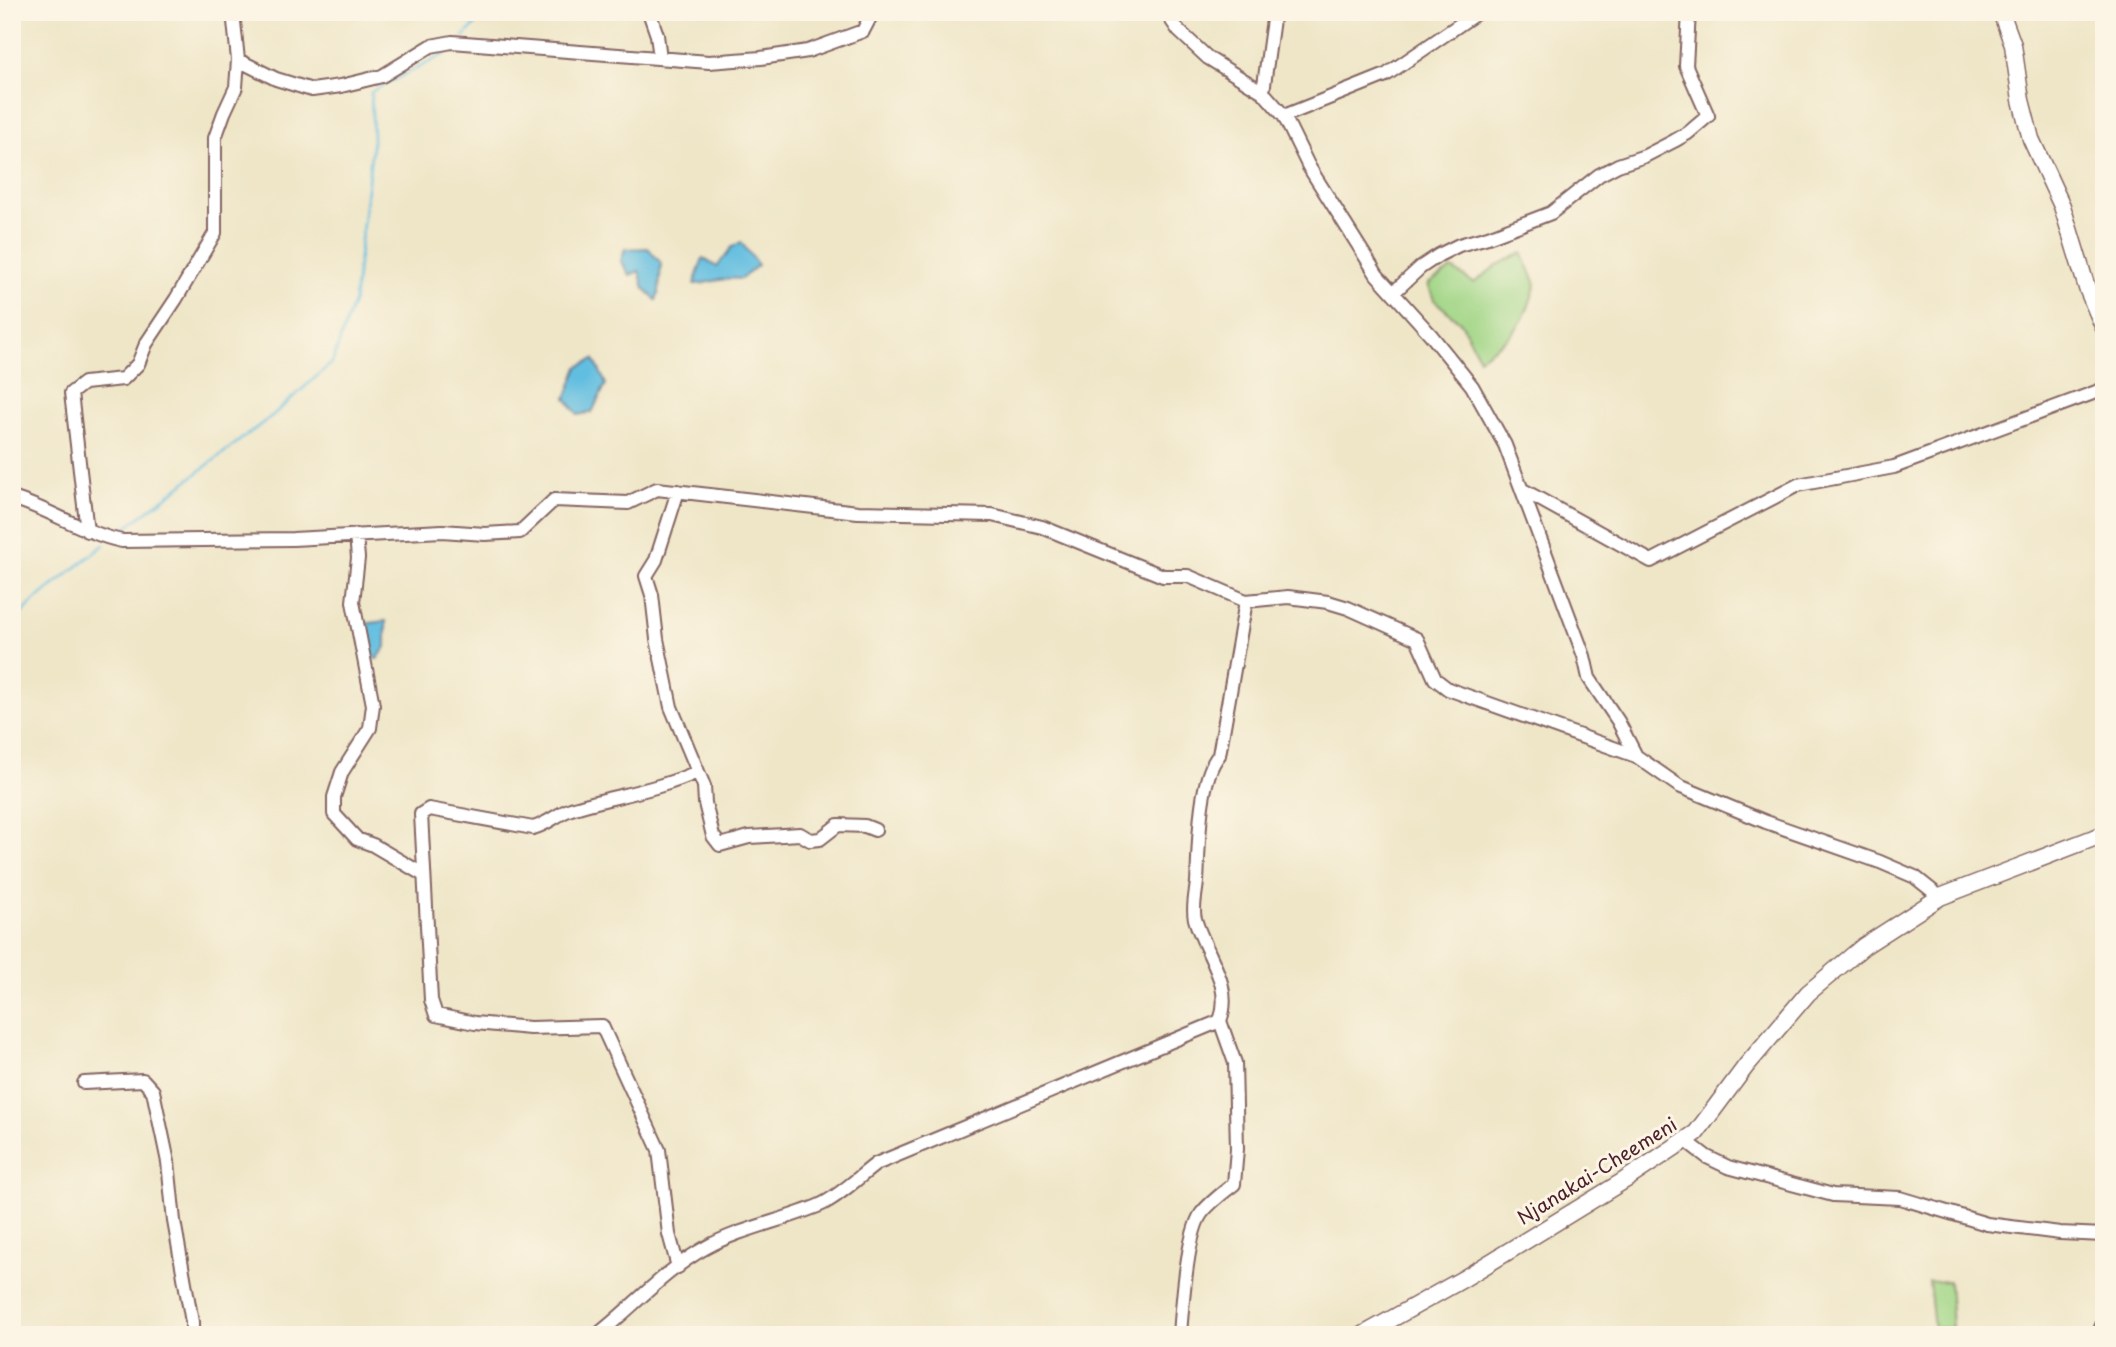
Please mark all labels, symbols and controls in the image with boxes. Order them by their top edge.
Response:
street label: Njanakai-Cheemeni [1511,1110,1682,1231]

